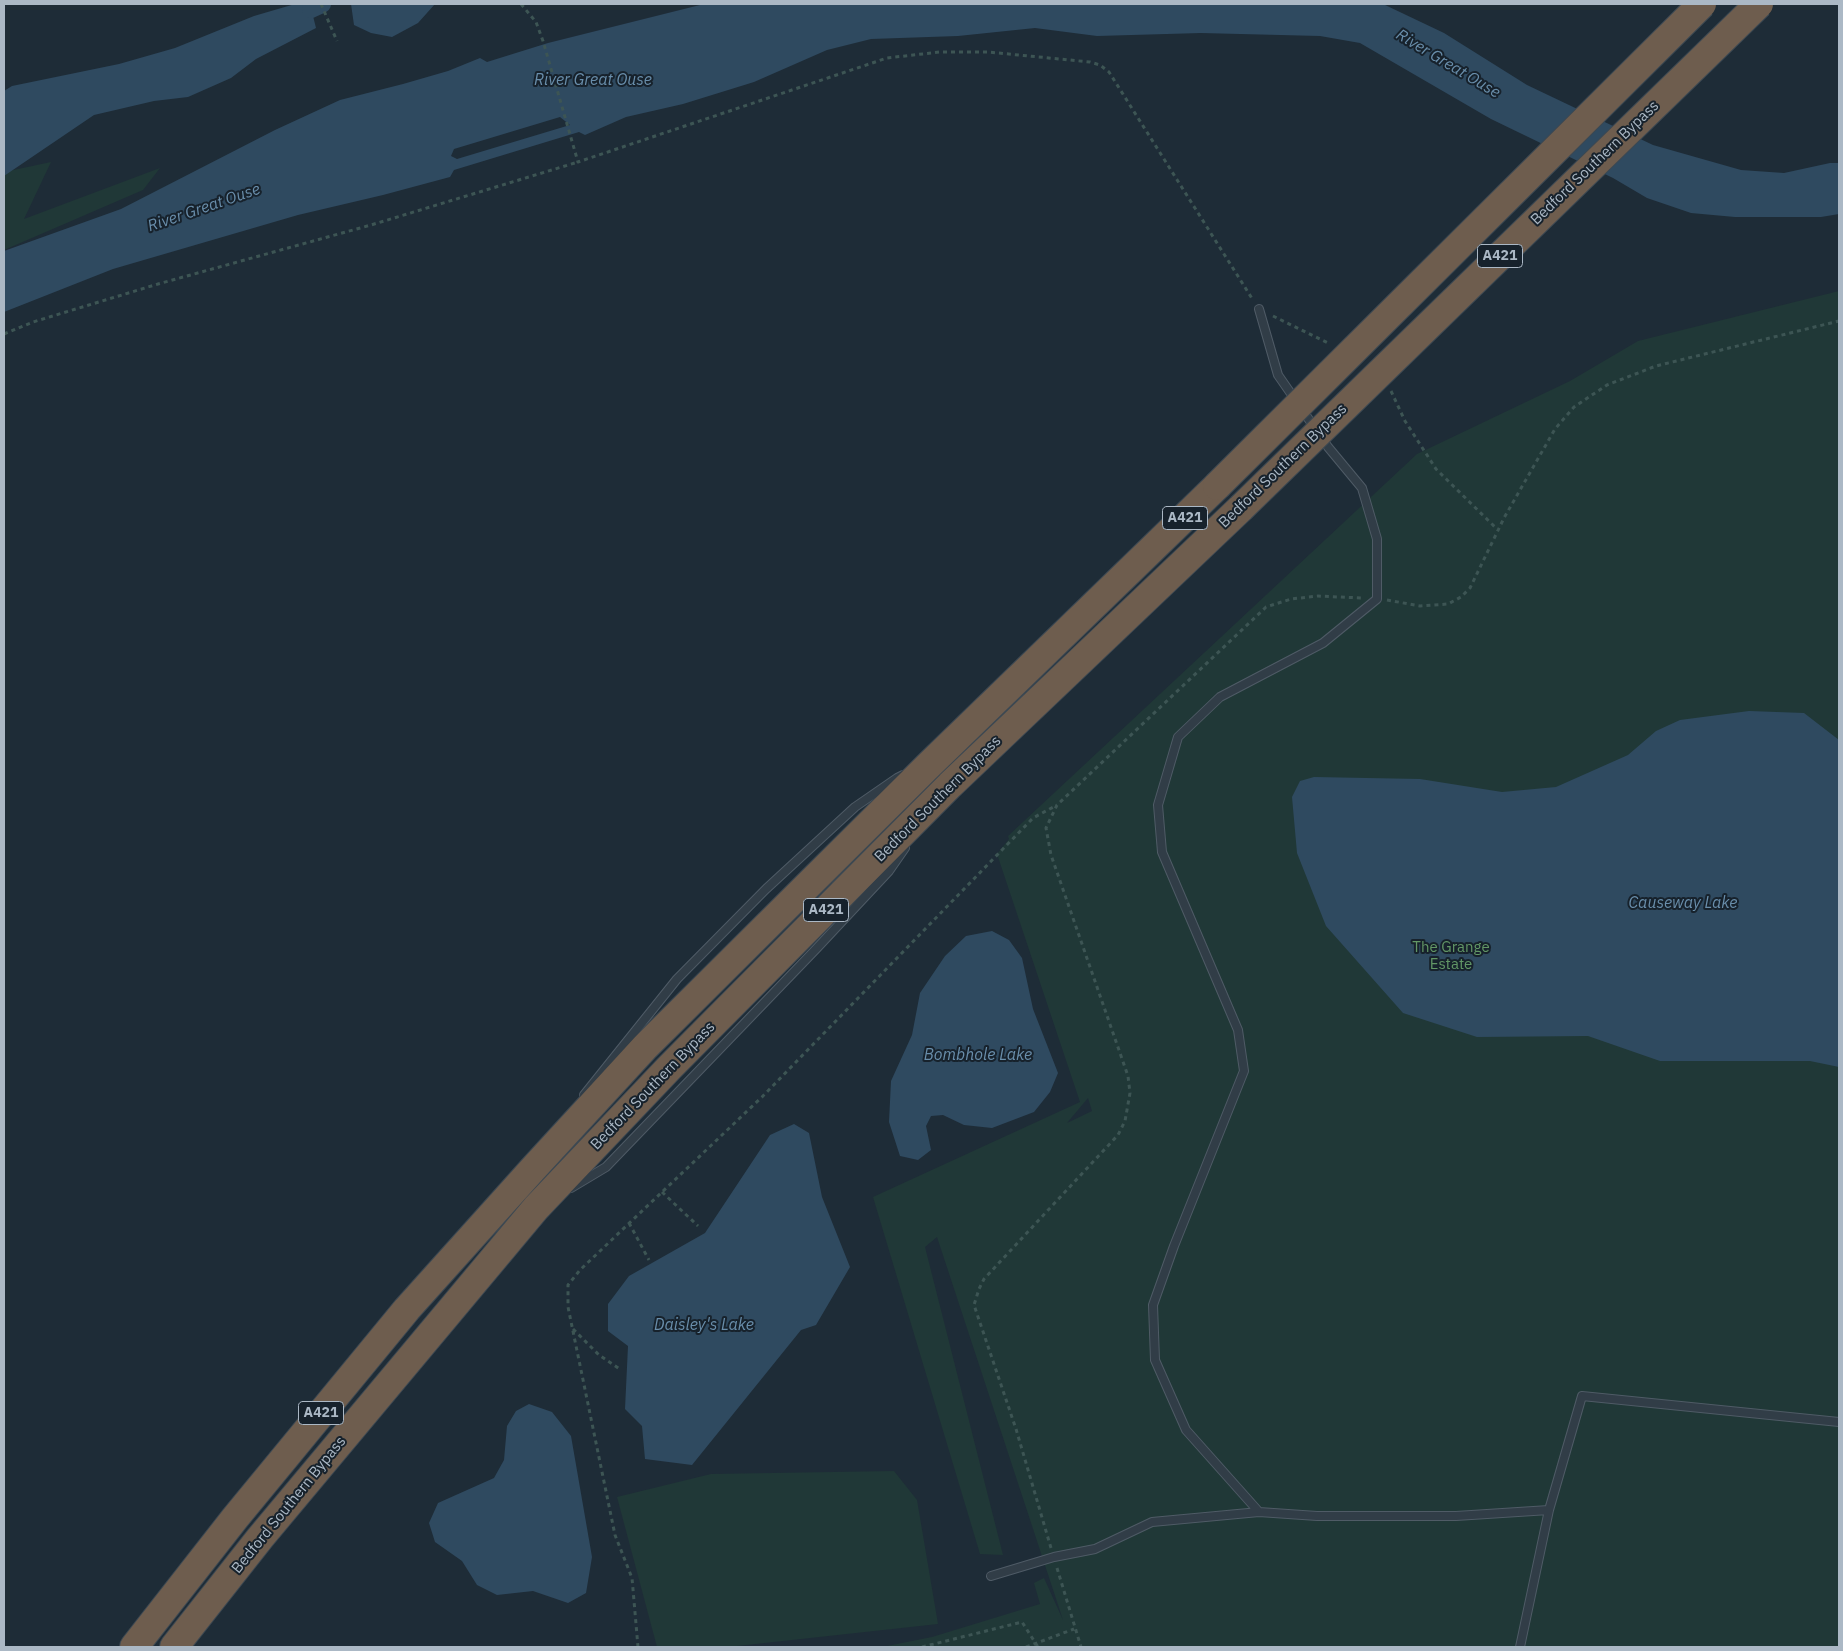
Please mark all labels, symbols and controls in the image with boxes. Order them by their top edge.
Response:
water label: River Great Ouse [1393,25,1503,103]
water label: River Great Ouse [534,70,652,90]
street label: Bedford Southern Bypass [1527,97,1663,229]
water label: River Great Ouse [145,180,263,236]
road number: A421 [1478,245,1522,268]
street label: Bedford Southern Bypass [1215,400,1351,532]
road number: A421 [1162,506,1208,530]
street label: Bedford Southern Bypass [871,732,1005,866]
water label: Causeway Lake [1629,893,1737,913]
road number: A421 [804,898,848,922]
park label: The Grange Estate [1412,939,1490,974]
street label: Bedford Southern Bypass [587,1018,719,1154]
water label: Bombhole Lake [924,1045,1032,1065]
water label: Daisley's Lake [654,1315,754,1335]
road number: A421 [298,1402,344,1425]
street label: Bedford Southern Bypass [228,1433,350,1577]

